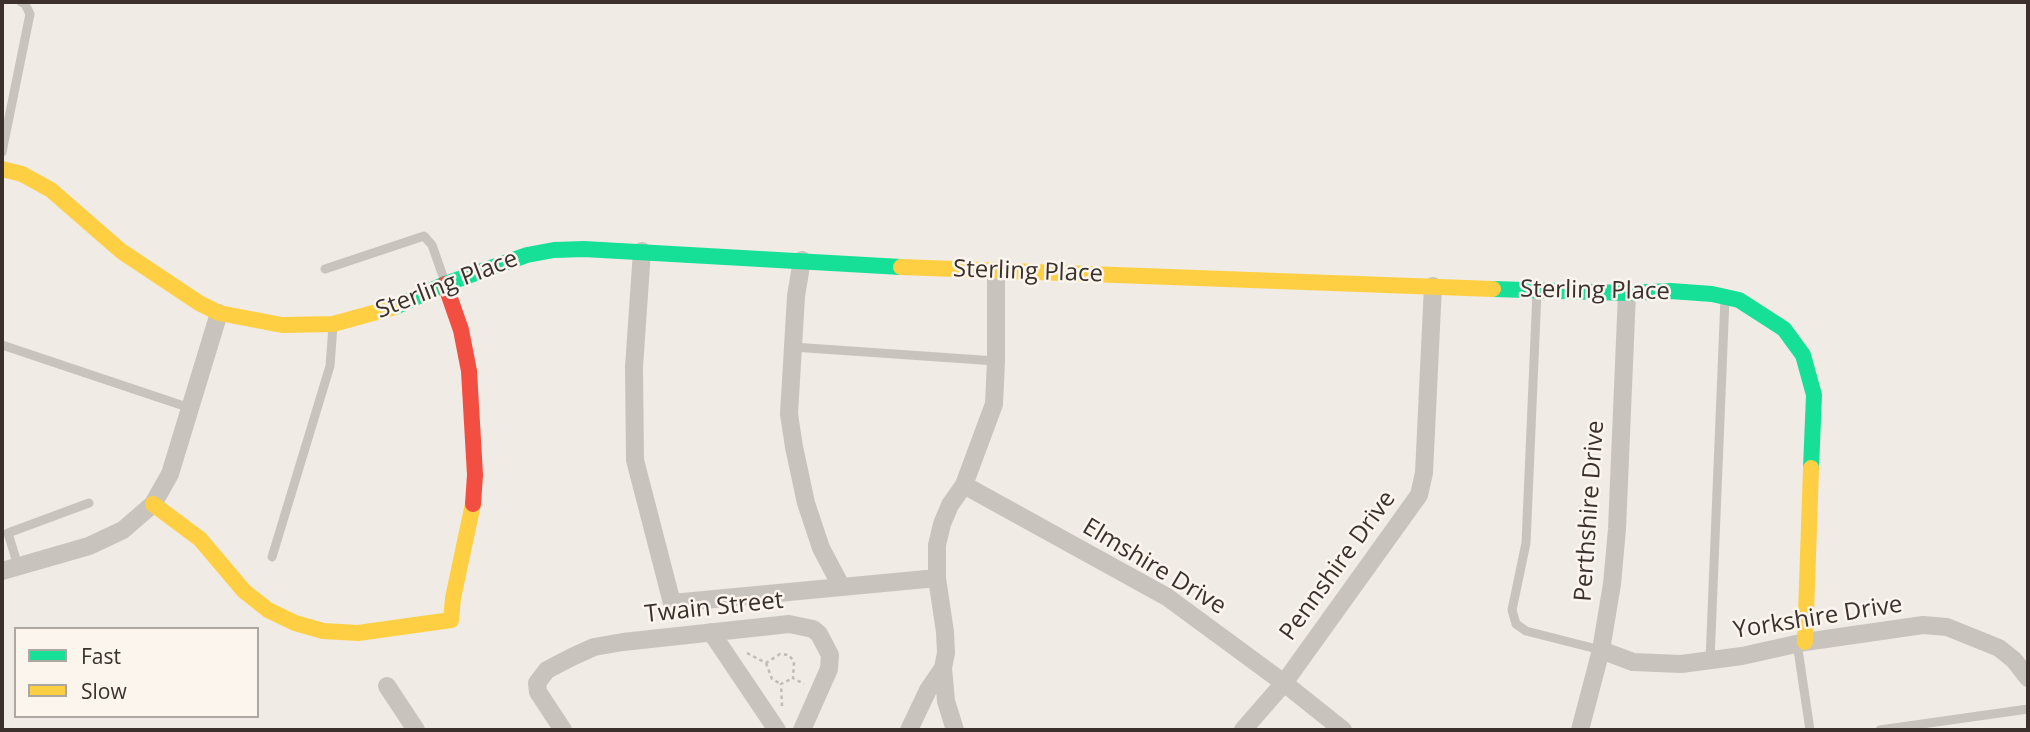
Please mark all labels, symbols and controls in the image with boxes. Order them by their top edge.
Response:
street label: Sterling Place [372,245,522,325]
street label: Sterling Place [953,255,1103,289]
street label: Sterling Place [1520,275,1670,307]
street label: Perthshire Drive [1569,419,1611,603]
street label: Pennshire Drive [1274,486,1402,646]
street label: Elmshire Drive [1077,513,1231,621]
street label: Twain Street [643,586,785,630]
street label: Yorkshire Drive [1731,590,1905,646]
legend [14,627,259,718]
text: Fast [81,642,121,670]
text: Slow [81,677,127,705]

